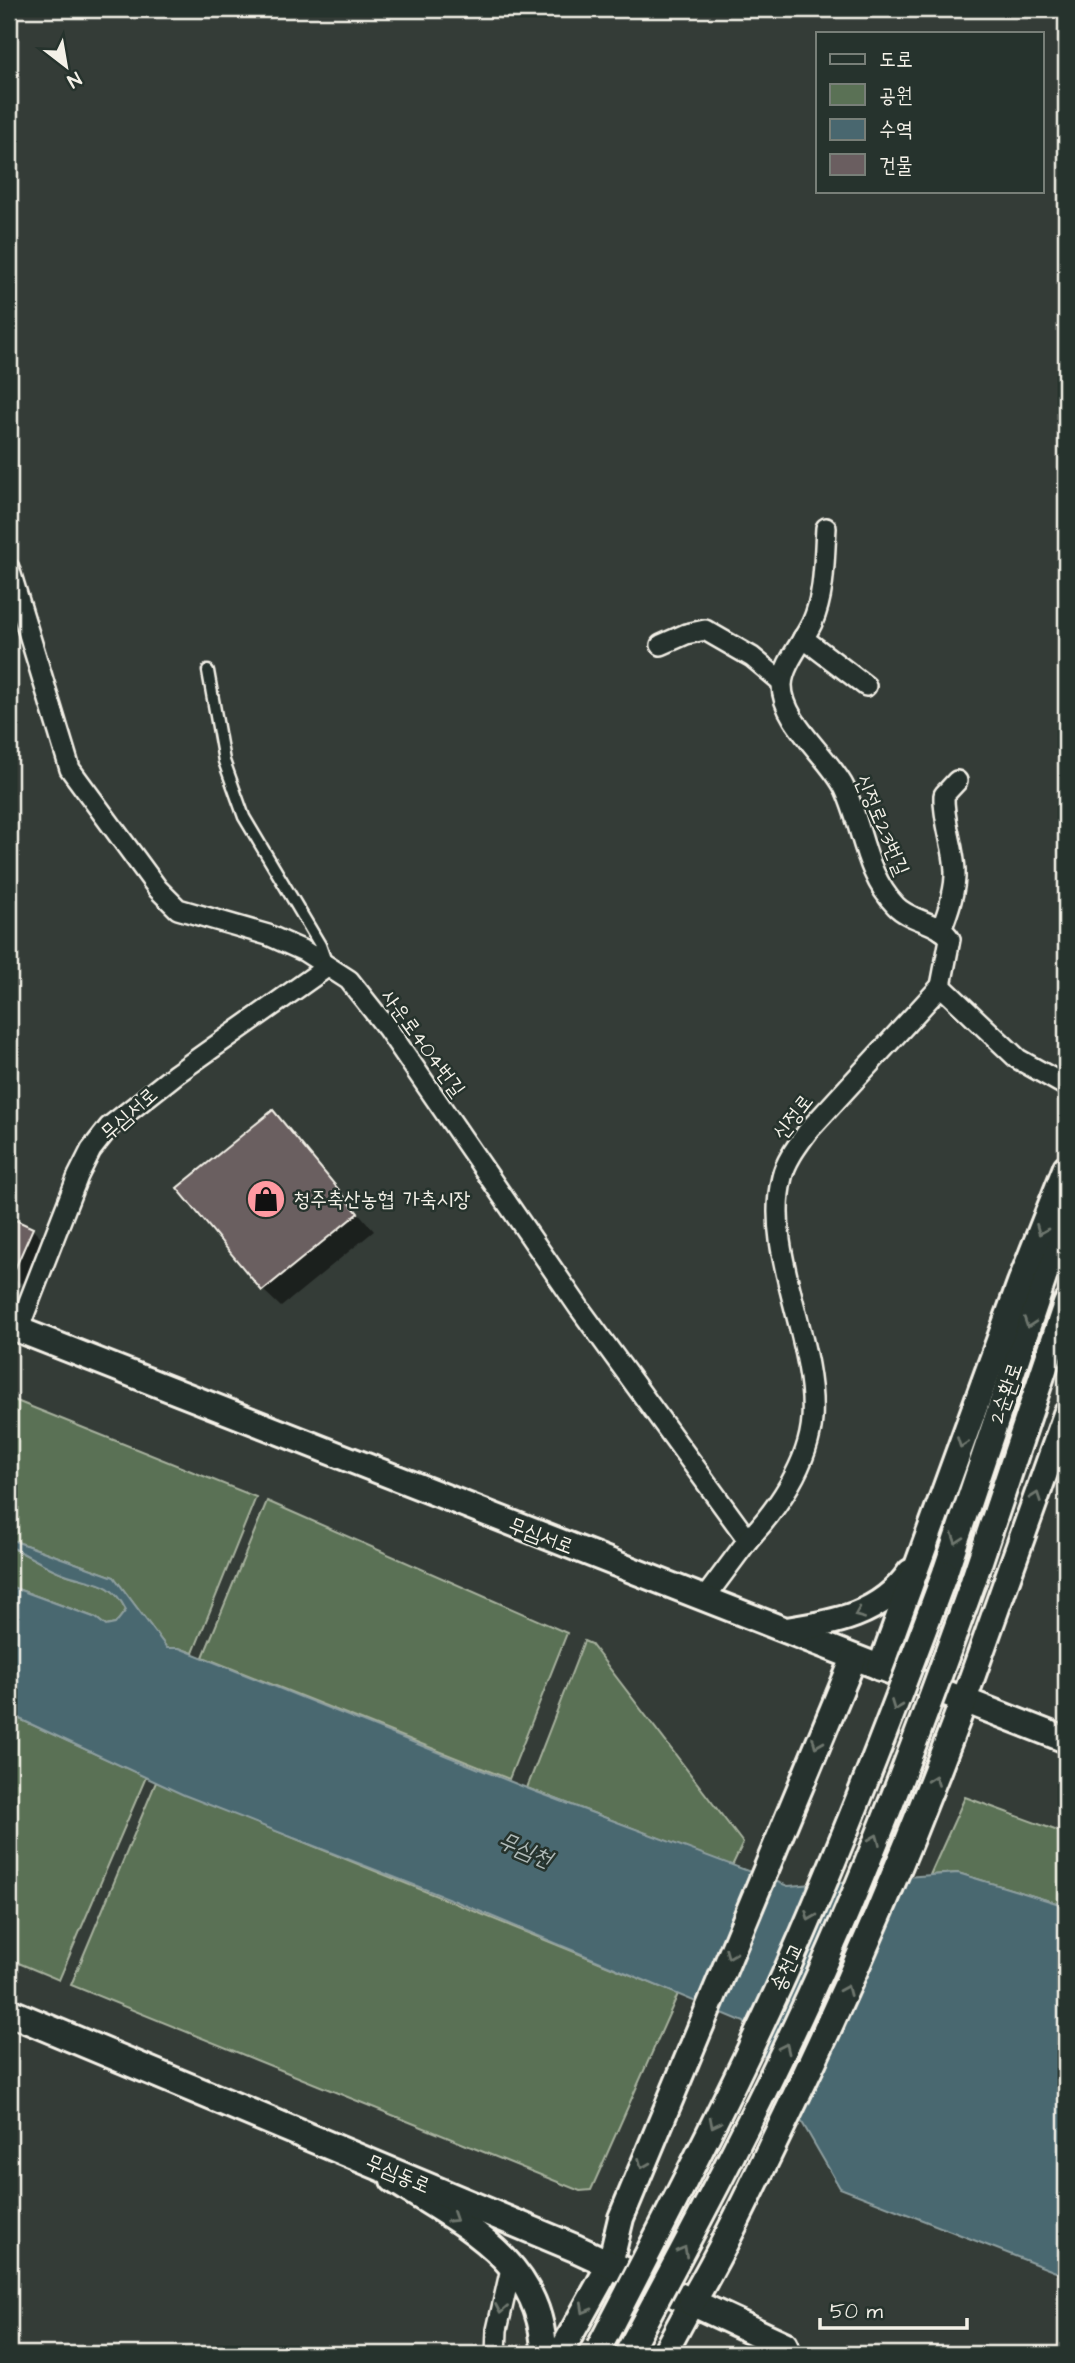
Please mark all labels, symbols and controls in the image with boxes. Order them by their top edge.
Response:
north arrow [32,32,102,102]
legend [816,32,1044,192]
text: 도로 [879,45,913,74]
text: N [62,65,86,94]
text: 공원 [879,81,913,110]
text: 수역 [879,115,913,144]
text: 건물 [879,151,913,180]
street label: 신정로23번길 [848,770,916,880]
street label: 사운로404번길 [374,983,472,1103]
street label: 무심서로 [94,1081,164,1147]
street label: 신정로 [766,1088,820,1146]
shop icon: 청주축산농협 가축시장 [245,1178,287,1220]
place label: 청주축산농협 가축시장 [293,1185,470,1214]
one-way arrow [1035,1223,1049,1235]
one-way arrow [1023,1317,1037,1329]
street label: 2순환로 [982,1359,1030,1427]
one-way arrow [956,1437,970,1449]
one-way arrow [1028,1492,1042,1504]
street label: 무심서로 [504,1510,578,1562]
one-way arrow [951,1532,965,1545]
one-way arrow [853,1605,865,1619]
one-way arrow [890,1699,904,1711]
one-way arrow [812,1737,826,1749]
one-way arrow [926,1775,940,1787]
water label: 무심천 [493,1824,559,1877]
one-way arrow [867,1834,881,1846]
one-way arrow [804,1910,818,1922]
street label: 송천교 [763,1938,811,1996]
one-way arrow [725,1947,739,1959]
one-way arrow [838,1985,852,1997]
one-way arrow [777,2043,791,2055]
one-way arrow [709,2116,723,2128]
street label: 무심동로 [361,2147,435,2201]
one-way arrow [638,2157,652,2169]
one-way arrow [446,2210,459,2223]
one-way arrow [675,2246,688,2259]
scale bar [820,2286,967,2330]
text: 50 m [830,2297,884,2326]
one-way arrow [580,2302,593,2314]
one-way arrow [494,2303,509,2315]

